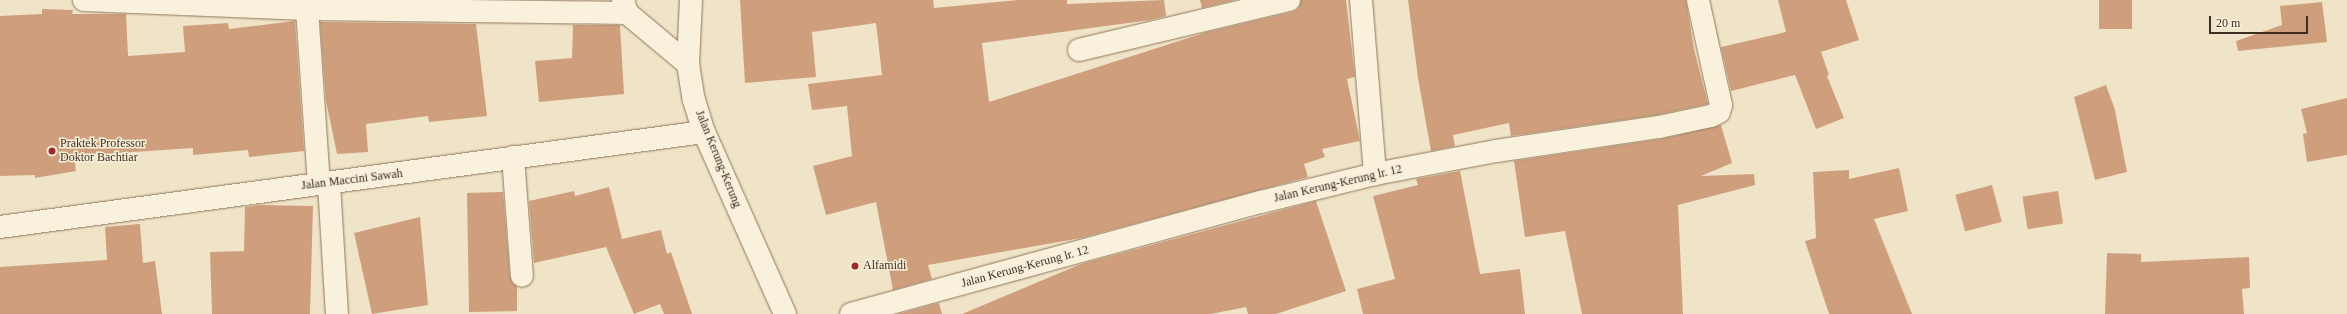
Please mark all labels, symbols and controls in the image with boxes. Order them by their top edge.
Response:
scale bar [2211,8,2310,34]
text: 20 m [2216,16,2240,30]
street label: Jalan Kerung-Kerung [692,108,744,210]
place label: Praktek Professor Doktor Bachtiar [60,137,145,165]
marker: Praktek Professor Doktor Bachtiar [47,146,57,156]
street label: Jalan Kerung-Kerung lr. 12 [1272,162,1404,206]
street label: Jalan Maccini Sawah [301,167,403,193]
street label: Jalan Kerung-Kerung lr. 12 [960,243,1090,291]
place label: Alfamidi [863,259,906,273]
marker: Alfamidi [850,261,860,271]

